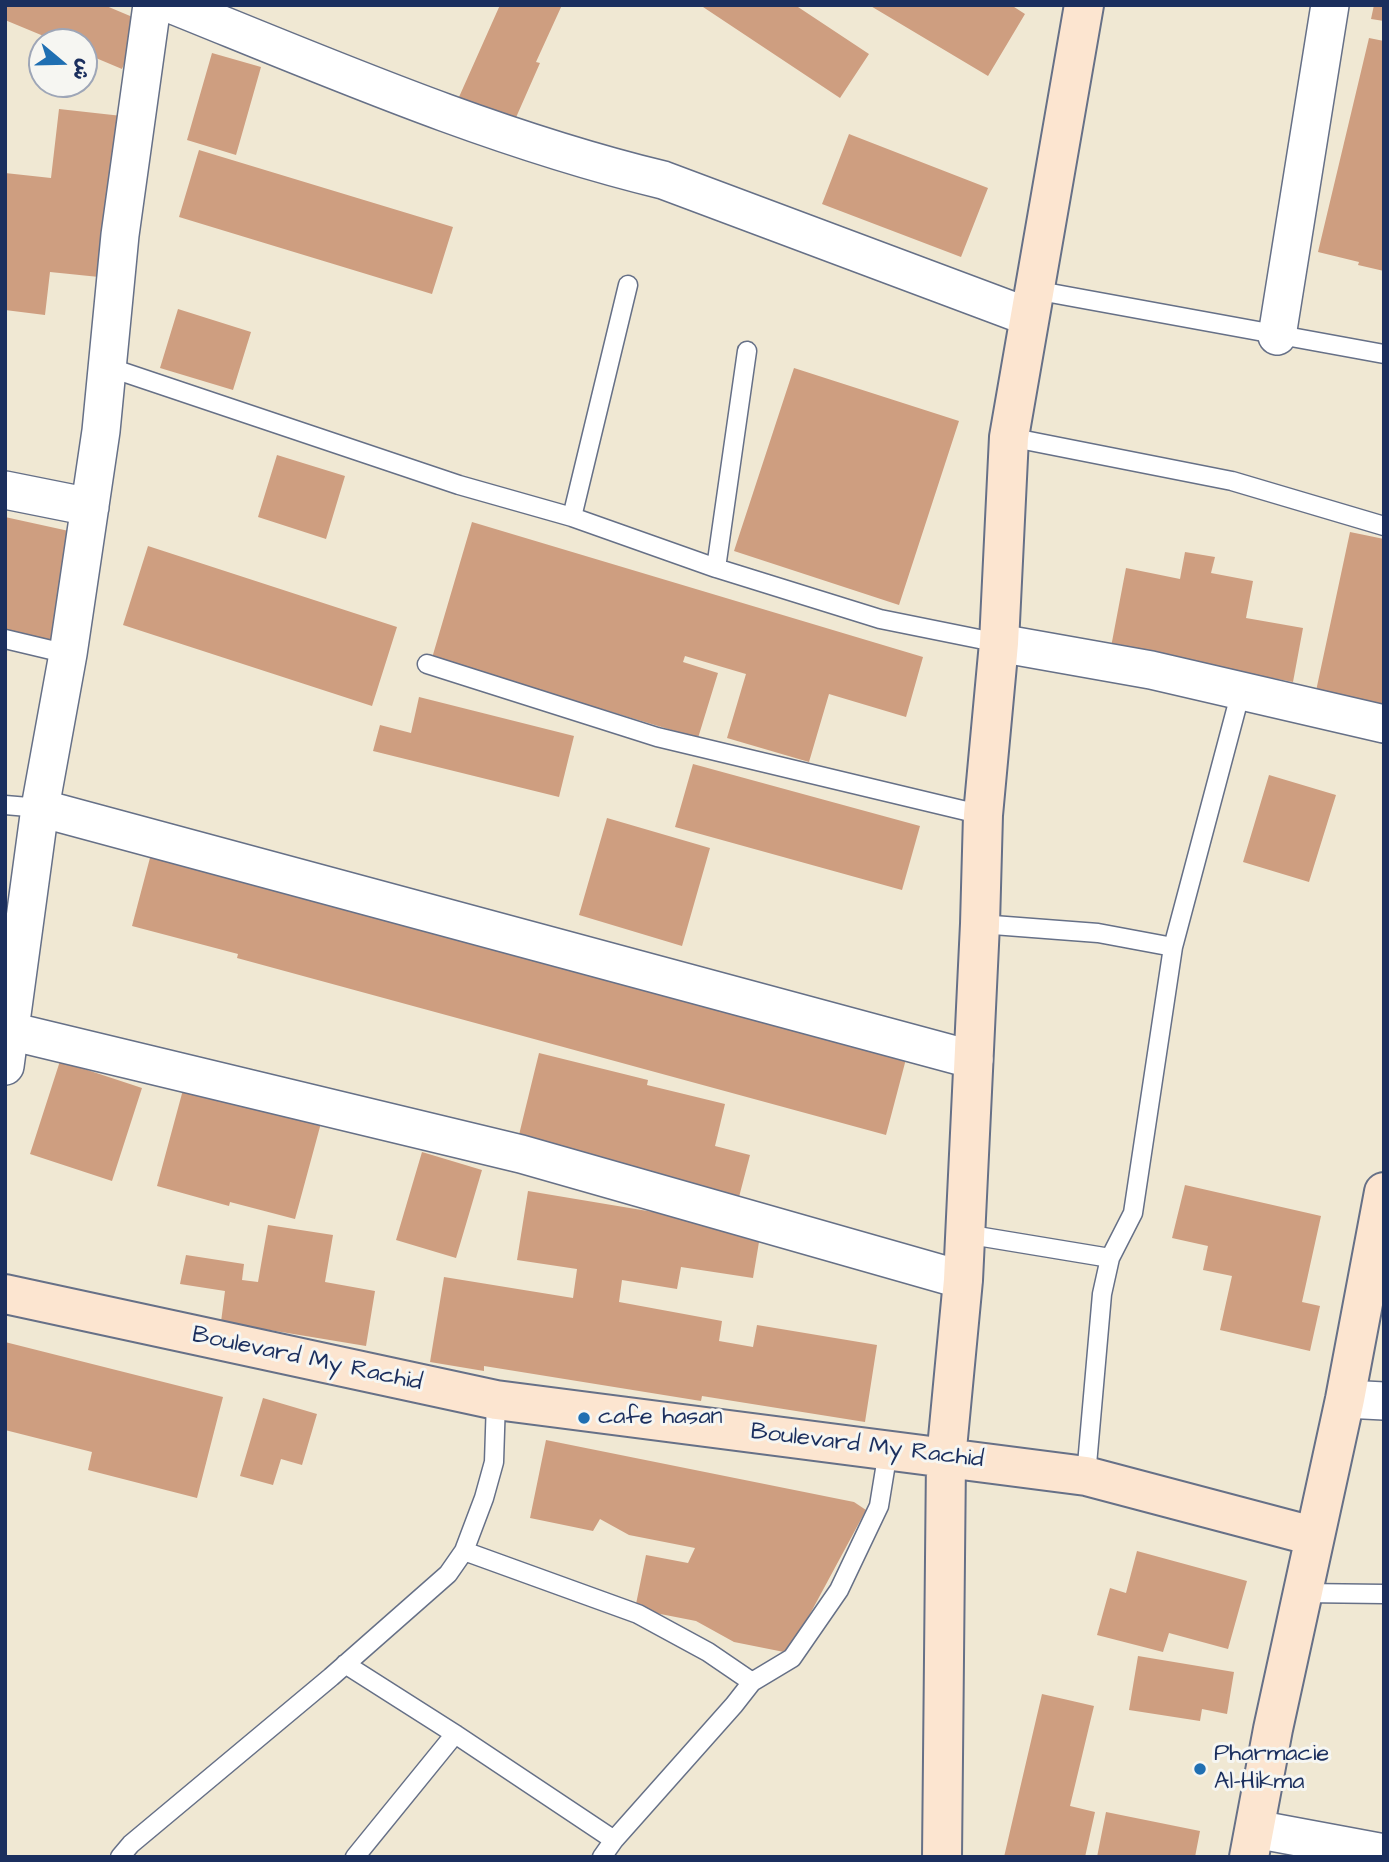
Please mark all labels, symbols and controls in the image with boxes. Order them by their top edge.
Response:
north arrow [28,28,98,98]
text: ش [65,55,98,84]
street label: Boulevard My Rachid [189,1322,425,1398]
place label: cafe hasan [598,1404,723,1432]
marker: cafe hasan [576,1410,592,1426]
street label: Boulevard My Rachid [749,1418,985,1476]
place label: Pharmacie Al-Hikma [1214,1741,1329,1797]
marker: Pharmacie Al-Hikma [1192,1761,1208,1777]

